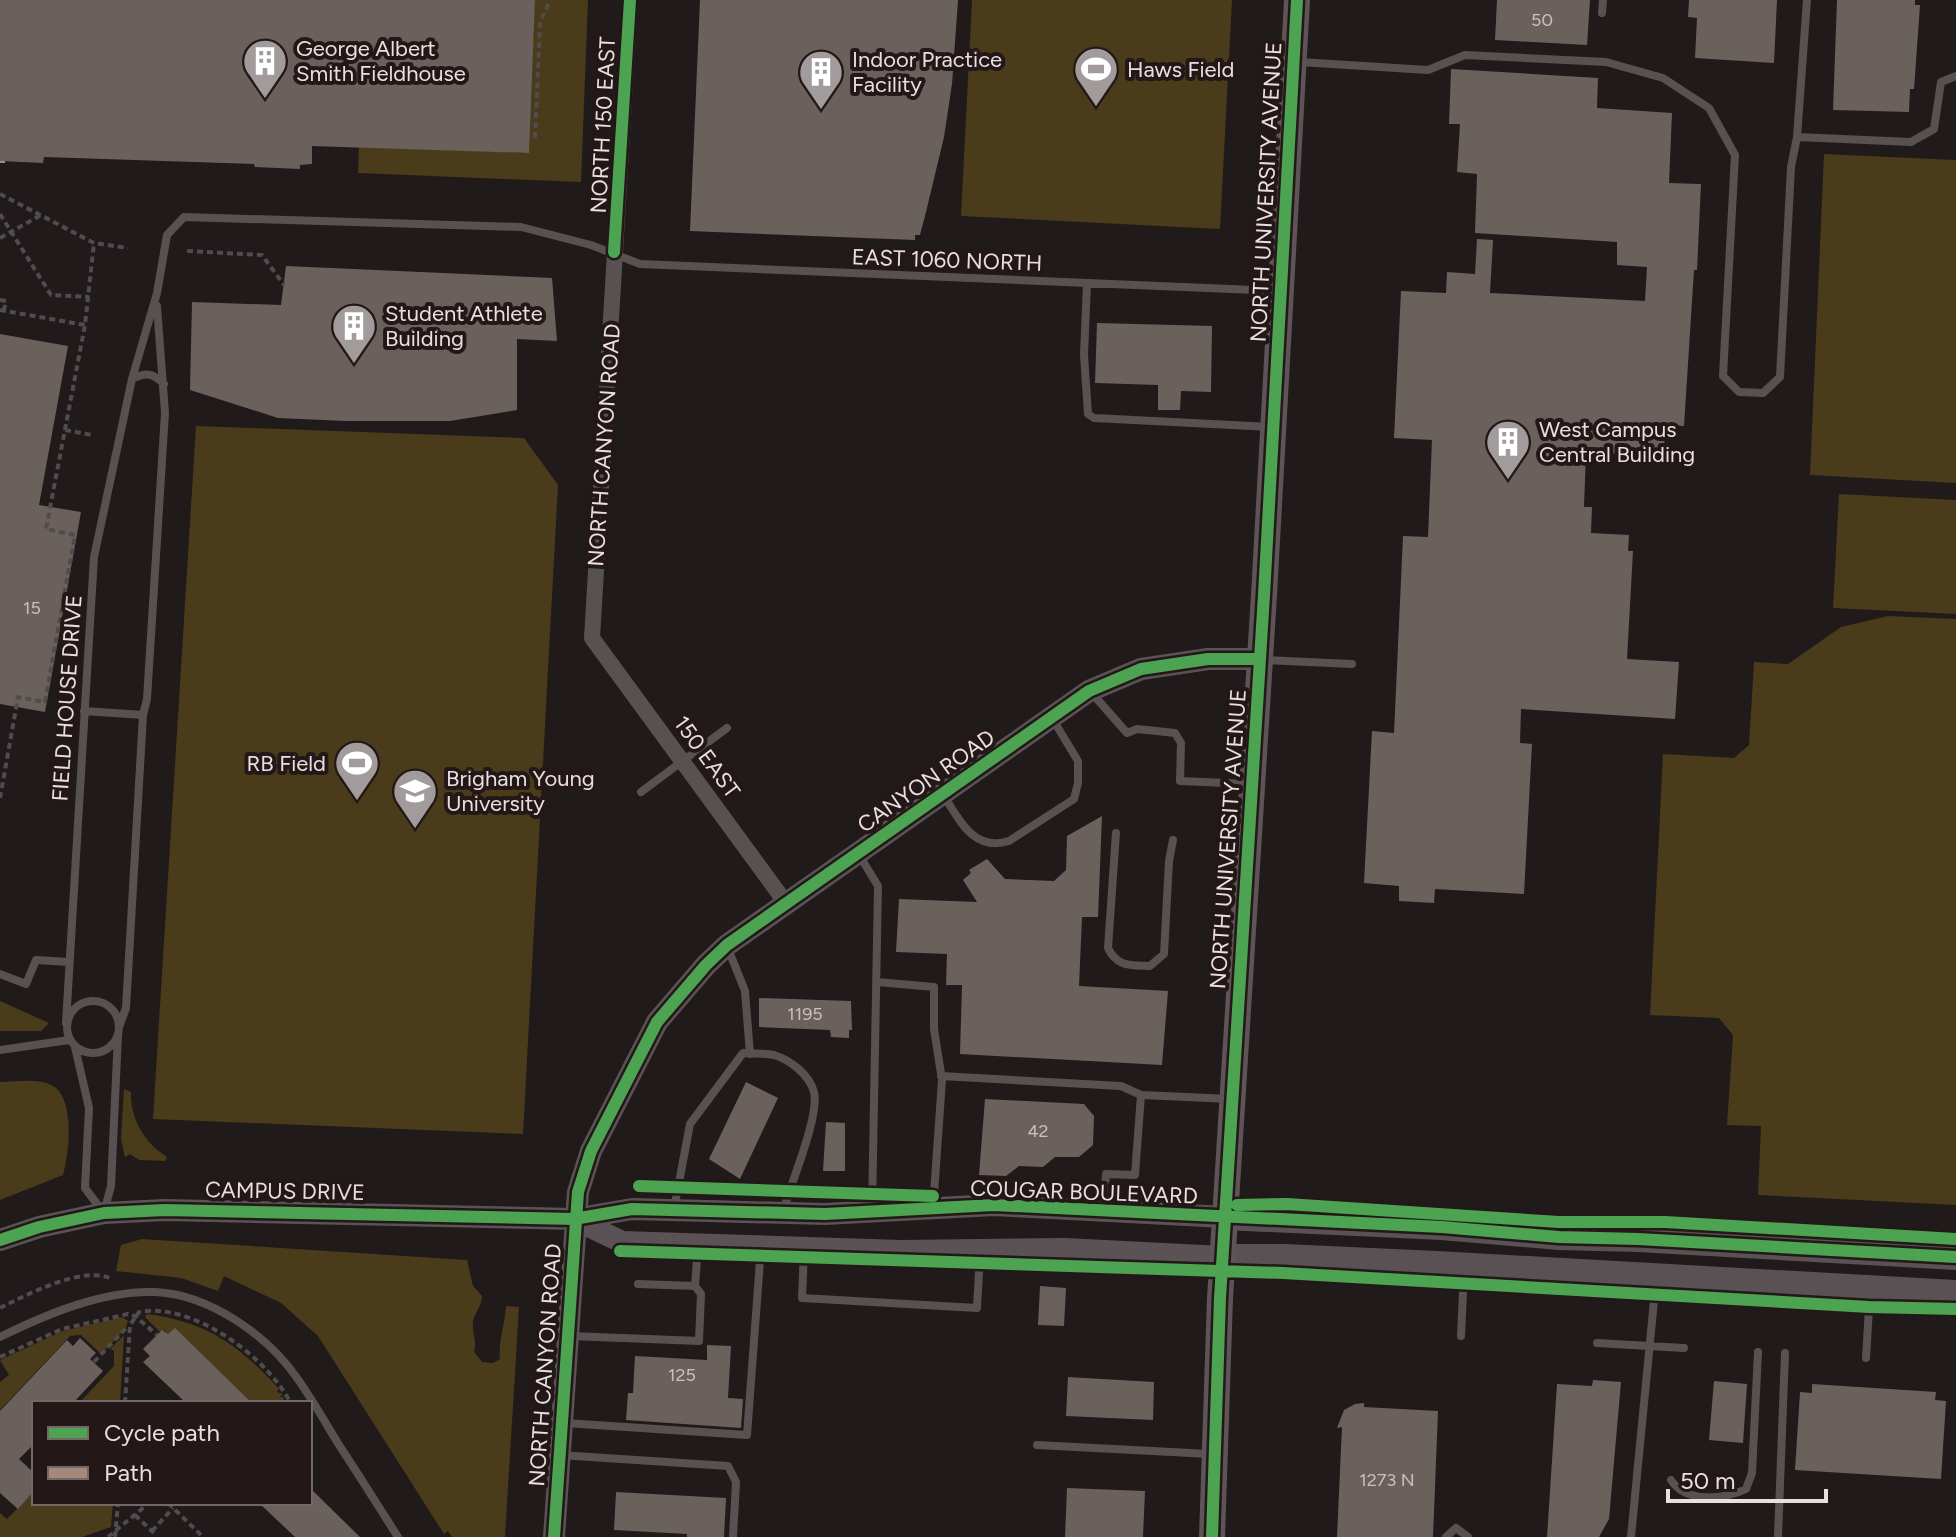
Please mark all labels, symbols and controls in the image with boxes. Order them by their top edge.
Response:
house number: 50 [1531,9,1553,31]
place label: George Albert Smith Fieldhouse [296,35,466,87]
street label: NORTH 150 EAST [585,36,621,214]
building icon: George Albert Smith Fieldhouse [241,37,289,100]
street label: NORTH UNIVERSITY AVENUE [1245,41,1287,343]
sports icon: Haws Field [1072,45,1120,108]
place label: Indoor Practice Facility [852,46,1002,98]
building icon: Indoor Practice Facility [797,48,845,111]
place label: Haws Field [1127,56,1234,83]
street label: EAST 1060 NORTH [851,243,1043,277]
place label: Student Athlete Building [385,300,543,352]
building icon: Student Athlete Building [330,302,378,365]
street label: NORTH CANYON ROAD [582,323,626,567]
place label: West Campus Central Building [1539,416,1695,468]
building icon: West Campus Central Building [1484,418,1532,481]
street label: FIELD HOUSE DRIVE [46,594,88,802]
house number: 15 [23,597,41,619]
street label: NORTH UNIVERSITY AVENUE [1204,688,1252,990]
street label: 150 EAST [668,711,746,803]
street label: CANYON ROAD [852,724,1000,838]
sports icon: RB Field [333,739,381,802]
place label: RB Field [247,750,326,777]
place label: Brigham Young University [446,765,595,817]
school or university icon: Brigham Young University [391,767,439,830]
house number: 1195 [787,1003,823,1025]
house number: 42 [1027,1120,1049,1142]
street label: COUGAR BOULEVARD [970,1175,1198,1209]
street label: CAMPUS DRIVE [205,1176,365,1206]
street label: NORTH CANYON ROAD [523,1243,567,1487]
house number: 125 [668,1364,696,1386]
legend [32,1401,312,1505]
text: Cycle path [104,1418,220,1447]
scale bar [1668,1453,1826,1503]
text: Path [104,1458,152,1487]
text: 50 m [1680,1466,1736,1495]
house number: 1273 N [1359,1469,1415,1491]

